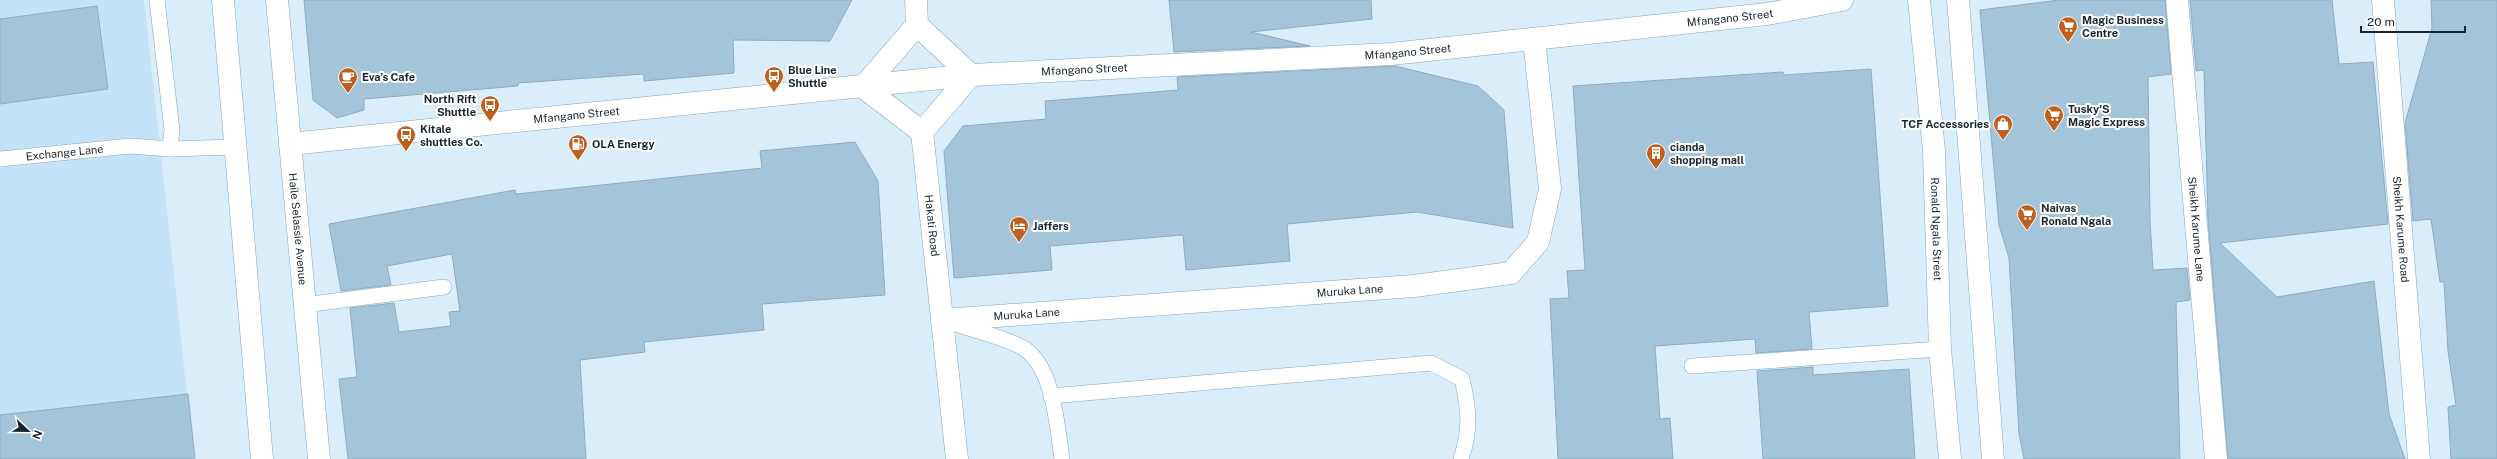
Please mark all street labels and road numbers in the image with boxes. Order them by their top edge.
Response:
street label: Mfangano Street [1686,7,1774,28]
street label: Mfangano Street [1364,42,1452,61]
street label: Mfangano Street [1041,61,1128,77]
street label: Mfangano Street [533,105,620,125]
street label: Exchange Lane [25,143,104,162]
street label: Haile Selassie Avenue [287,172,309,286]
street label: Sheikh Karume Lane [2186,176,2207,282]
street label: Sheikh Karume Road [2391,176,2411,283]
street label: Ronald Ngala Street [1929,177,1944,281]
street label: Hakati Road [923,194,941,257]
street label: Muruka Lane [1316,282,1384,299]
street label: Muruka Lane [993,306,1060,322]

